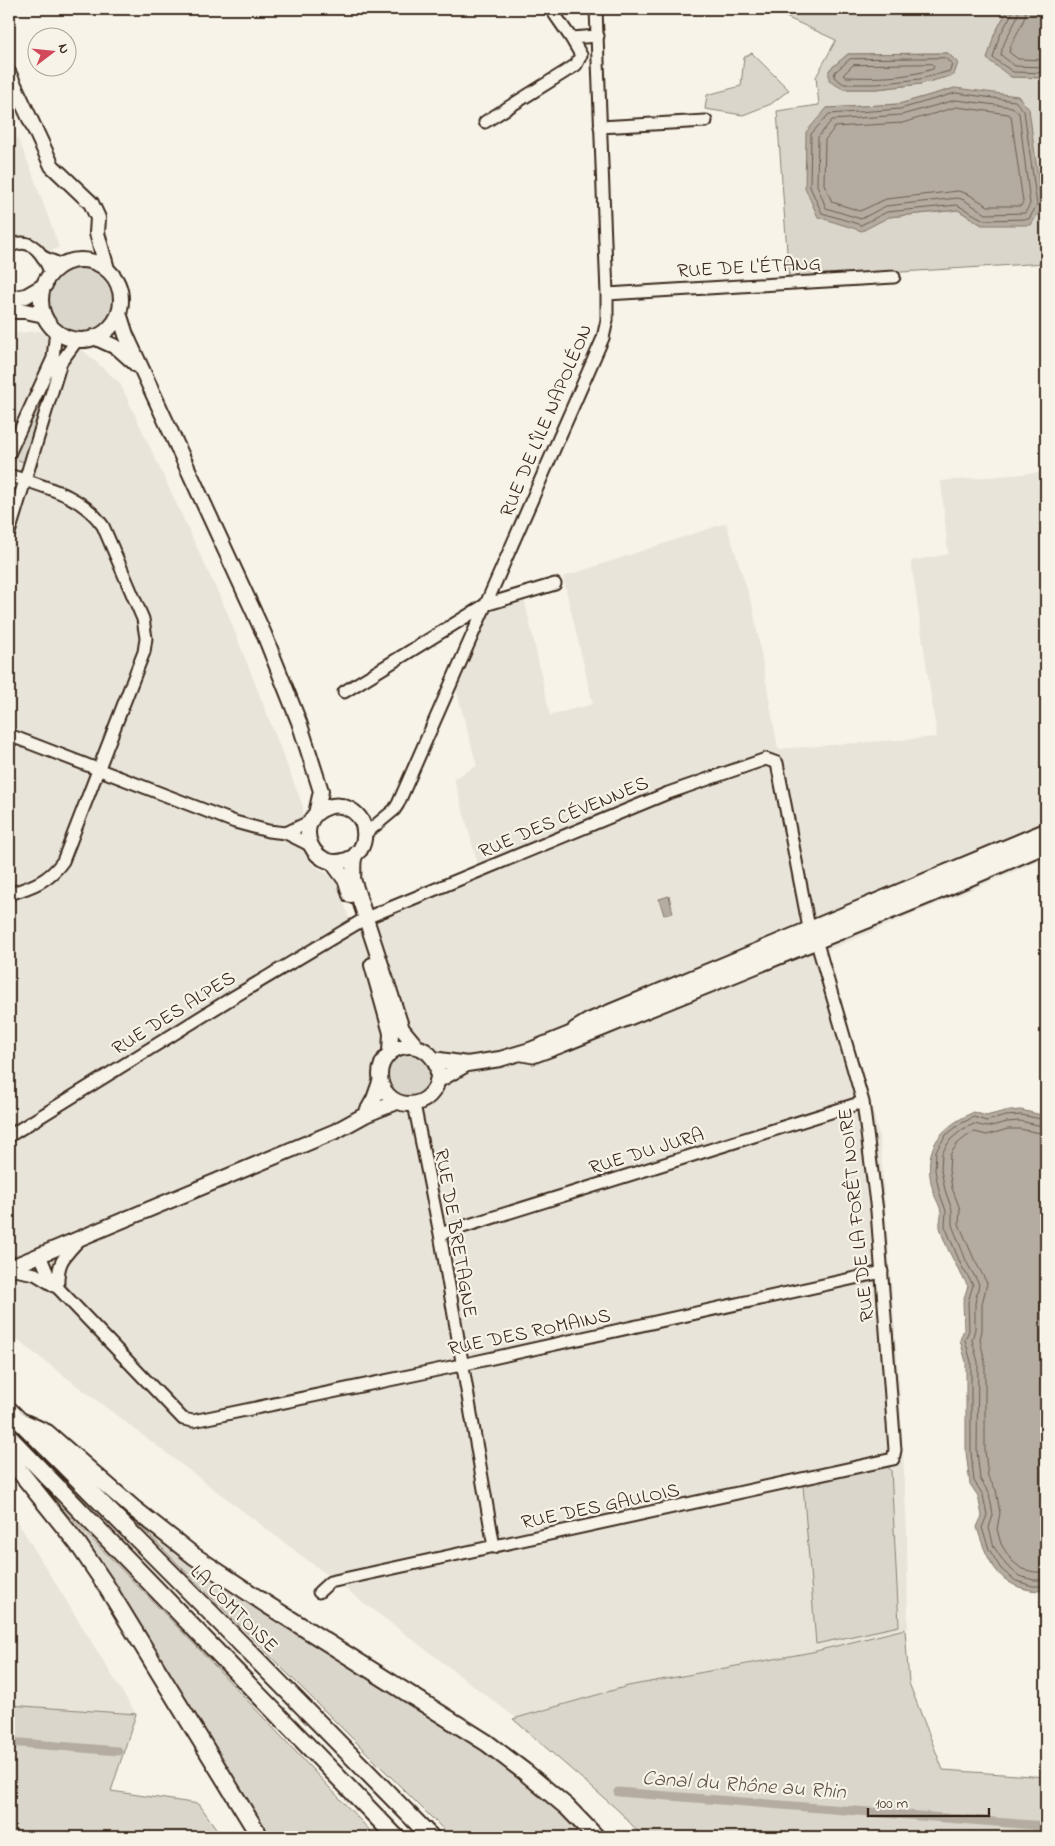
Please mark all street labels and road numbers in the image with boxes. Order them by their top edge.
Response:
street label: RUE DE L'ÉTANG [676,250,822,287]
street label: RUE DE L'ÎLE NAPOLÉON [494,320,601,522]
street label: RUE DES CÉVENNES [475,769,654,867]
street label: RUE DES ALPES [107,965,242,1064]
street label: RUE DE LA FORÊT NOIRE [832,1106,883,1323]
street label: RUE DU JURA [586,1121,708,1184]
street label: RUE DE BRETAGNE [425,1147,484,1320]
street label: RUE DES ROMAINS [446,1302,614,1365]
street label: RUE DES GAULOIS [519,1476,682,1538]
street label: LA COMTOISE [182,1559,284,1661]

